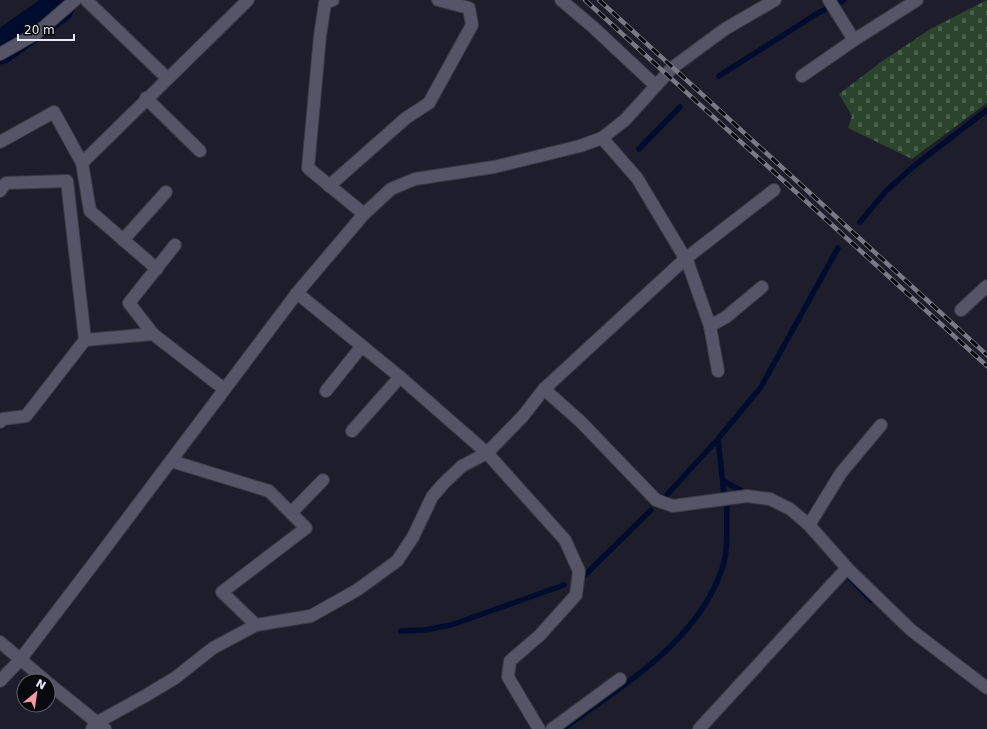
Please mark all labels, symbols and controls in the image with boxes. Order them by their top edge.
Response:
scale bar [18,16,74,42]
text: 20 m [24,23,55,37]
north arrow [16,673,56,713]
text: N [33,677,48,693]

